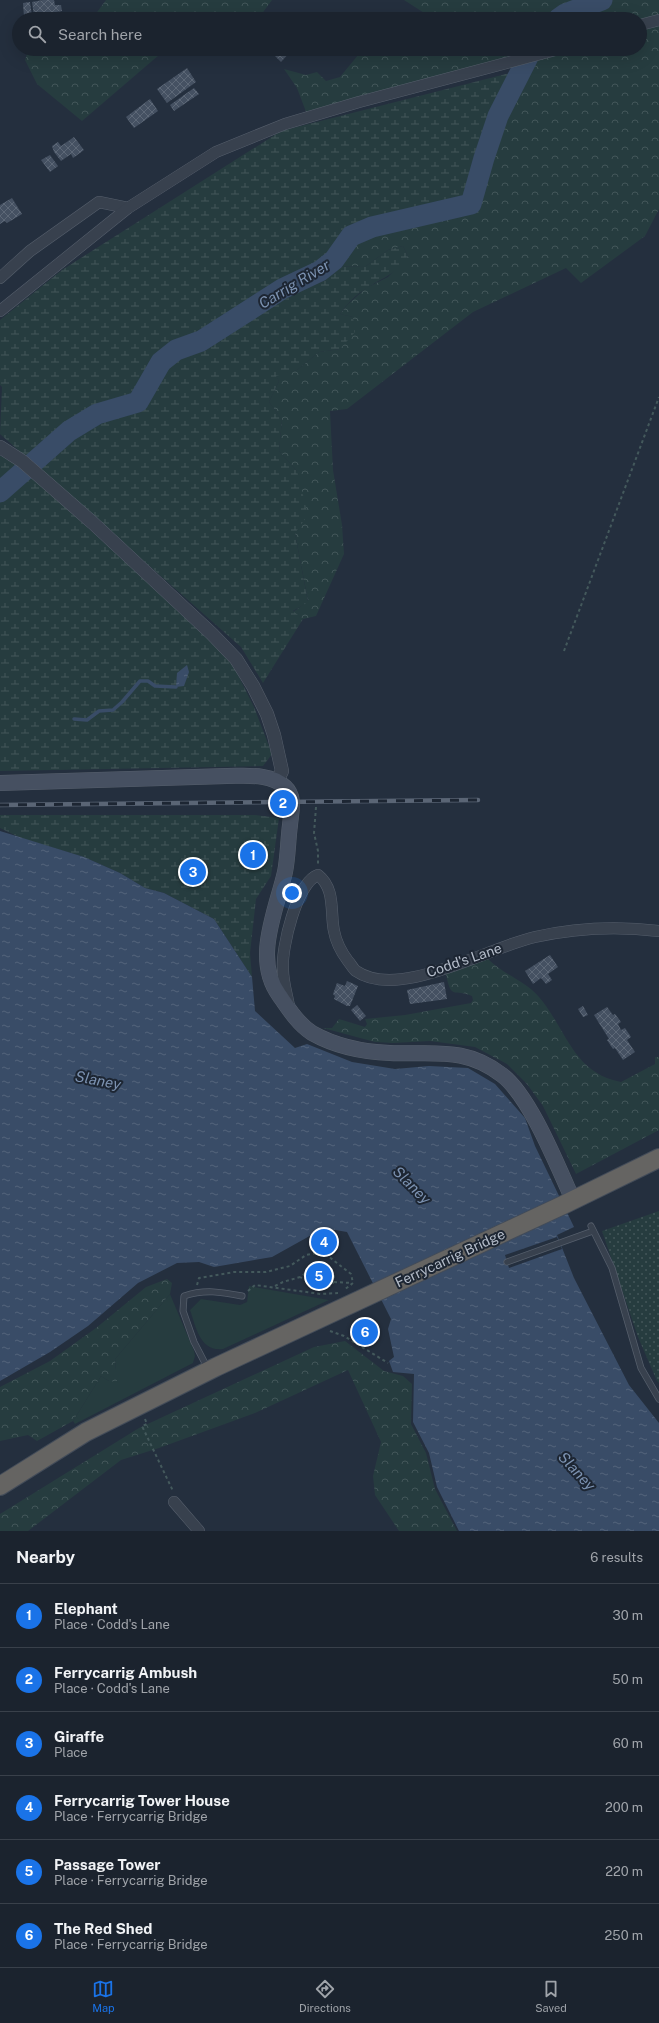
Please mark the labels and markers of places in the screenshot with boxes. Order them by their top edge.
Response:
pin: 2 [270,788,296,818]
pin: 1 [240,840,266,870]
pin: 3 [180,857,206,887]
pin: 4 [311,1227,337,1257]
pin: 5 [306,1261,332,1291]
pin: 6 [352,1317,378,1347]

